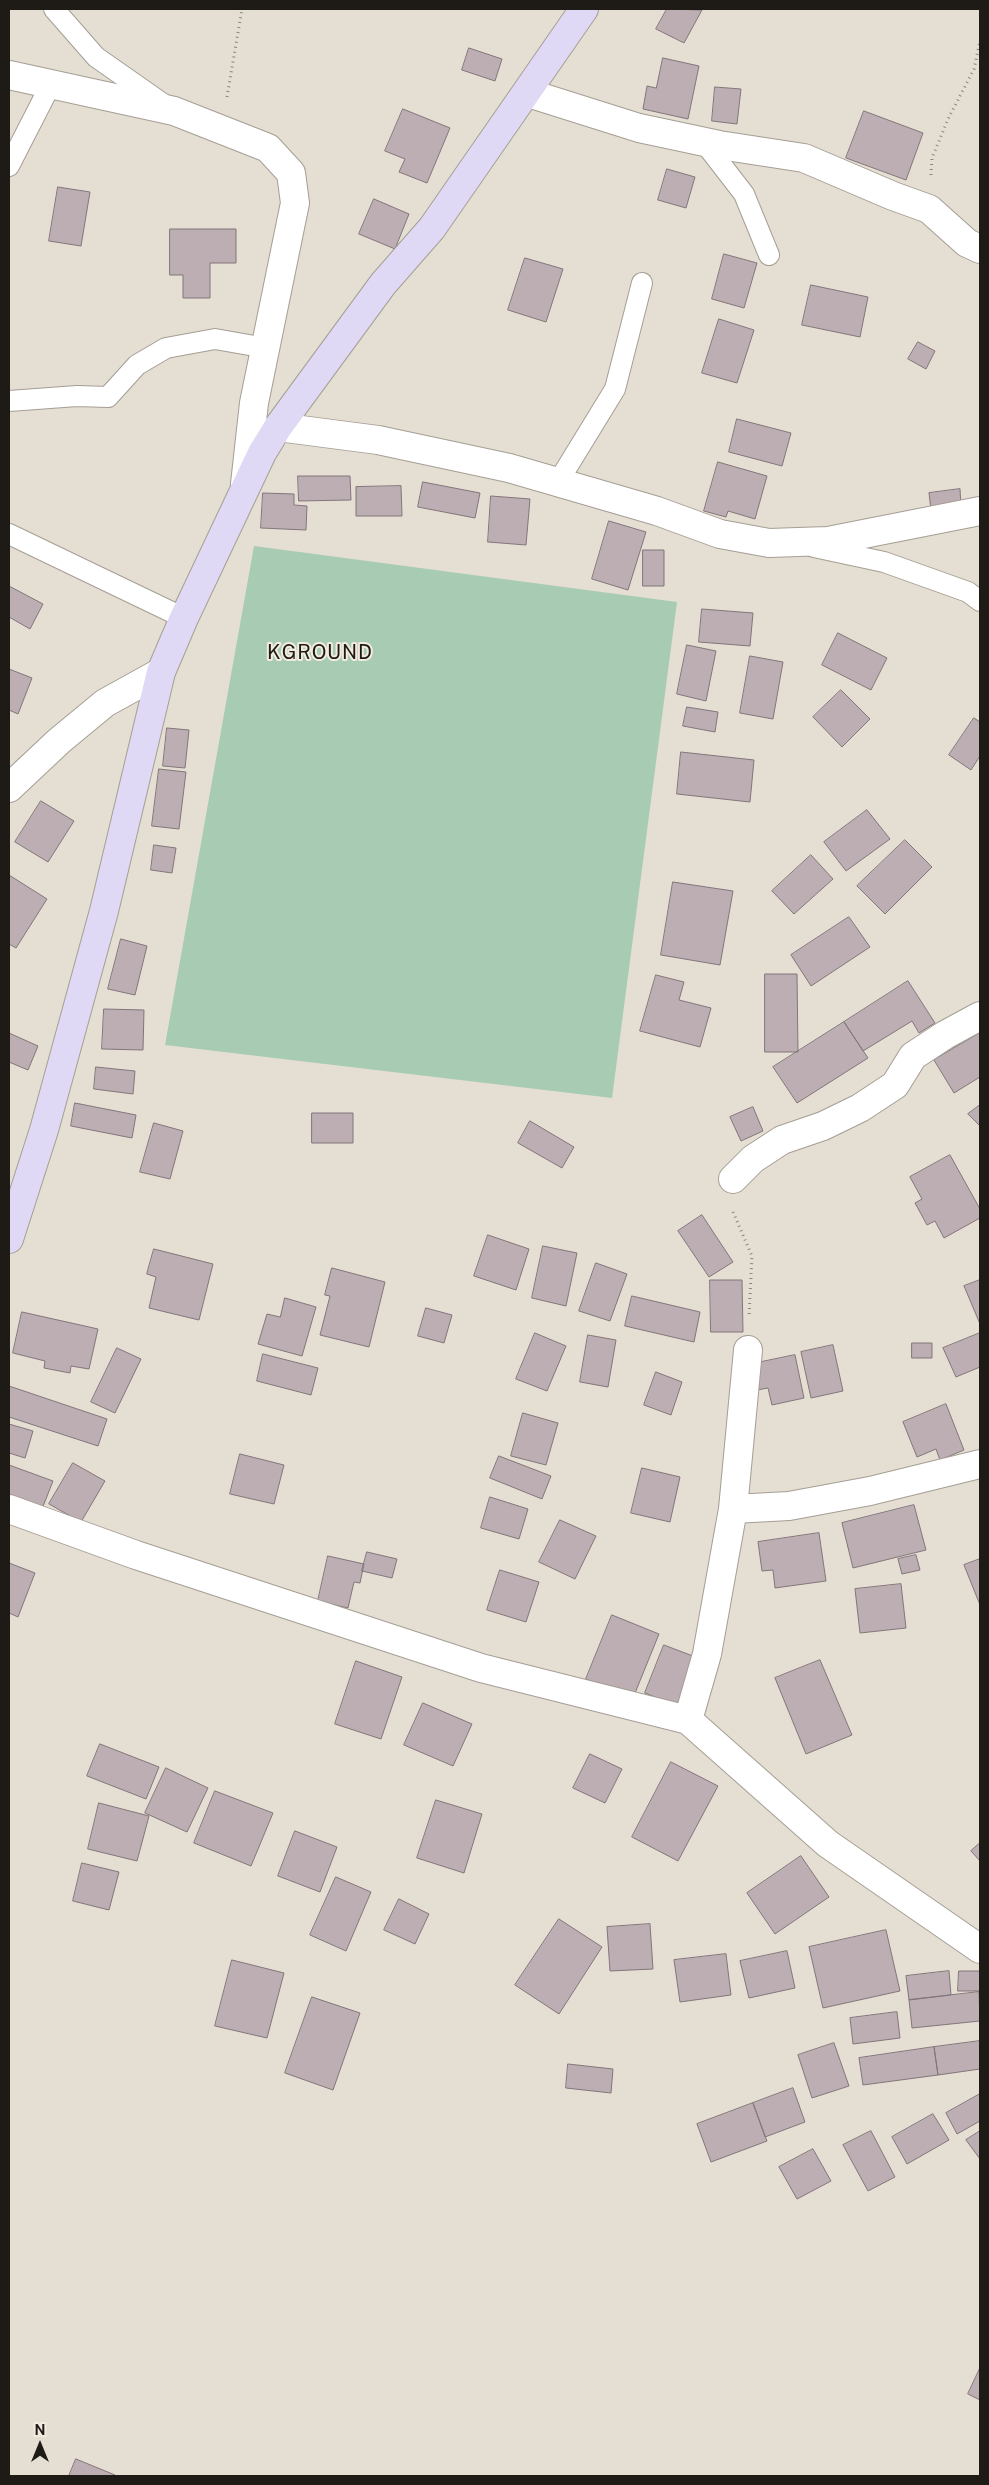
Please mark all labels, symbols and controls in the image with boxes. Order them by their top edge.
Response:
district label: KGROUND [266,641,374,665]
north arrow [15,2420,65,2470]
text: N [35,2422,45,2438]

